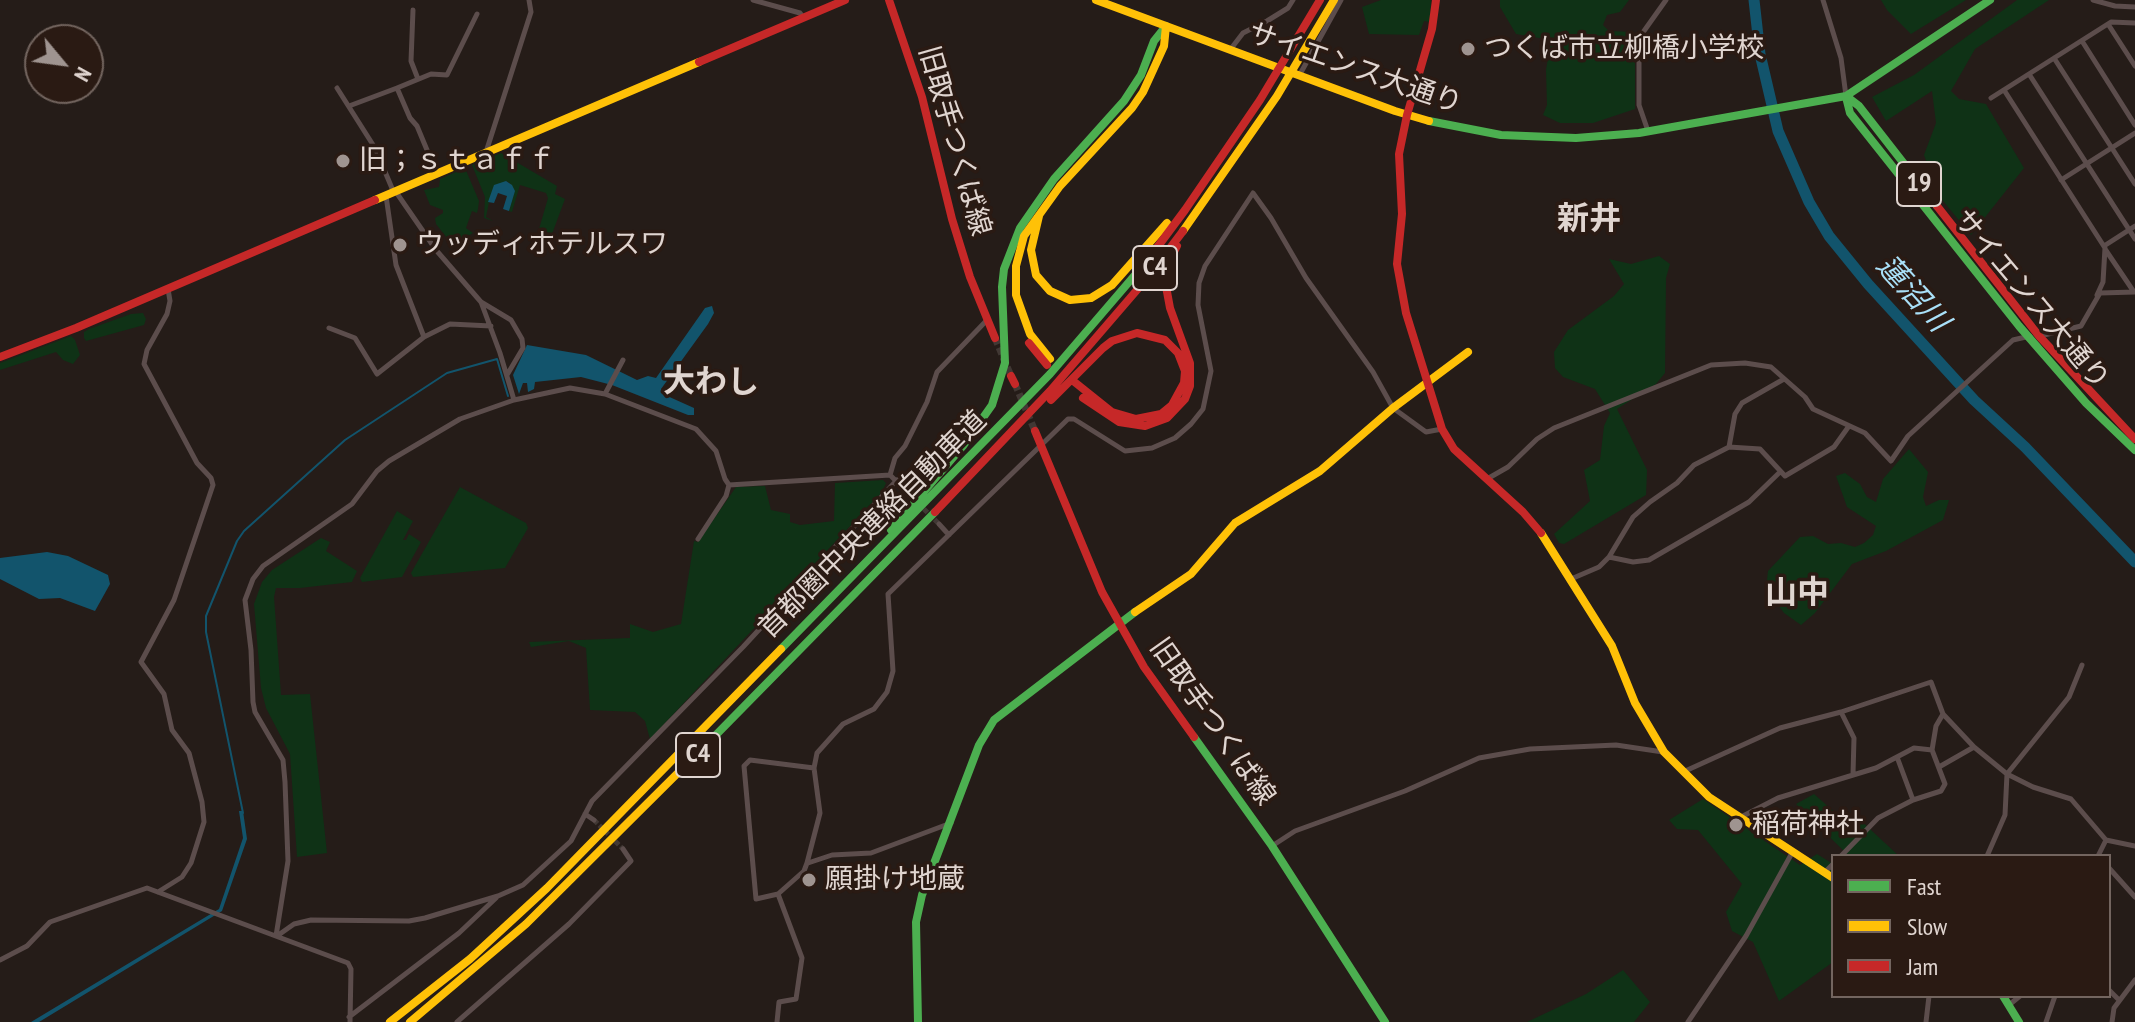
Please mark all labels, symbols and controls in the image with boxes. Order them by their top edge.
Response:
street label: サイエンス大通り [1244,17,1466,121]
north arrow [24,24,104,104]
place label: つくば市立柳橋小学校 [1484,32,1764,66]
marker: つくば市立柳橋小学校 [1459,40,1477,58]
street label: 旧取手つくば線 [911,42,997,240]
text: N [68,63,98,87]
place label: 旧；ｓｔａｆｆ [359,144,555,178]
marker: 旧；ｓｔａｆｆ [334,152,352,170]
road number: 19 [1897,162,1941,206]
district label: 新井 [1557,201,1621,239]
street label: サイエンス大通り [1946,203,2116,397]
place label: ウッディホテルスワ [416,228,668,262]
marker: ウッディホテルスワ [391,236,409,254]
road number: C4 [1133,246,1177,290]
water label: 蓮沼川 [1869,249,1955,339]
district label: 大わし [663,364,759,402]
street label: 首都圏中央連絡自動車道 [752,404,994,646]
district label: 山中 [1765,575,1829,613]
street label: 旧取手つくば線 [1142,632,1282,812]
road number: C4 [676,733,720,777]
place label: 稲荷神社 [1752,808,1864,842]
marker: 稲荷神社 [1727,816,1745,834]
legend [1831,854,2111,998]
place label: 願掛け地蔵 [825,863,965,897]
marker: 願掛け地蔵 [800,871,818,889]
text: Fast [1907,871,1941,902]
text: Slow [1907,911,1947,942]
text: Jam [1907,951,1938,982]

